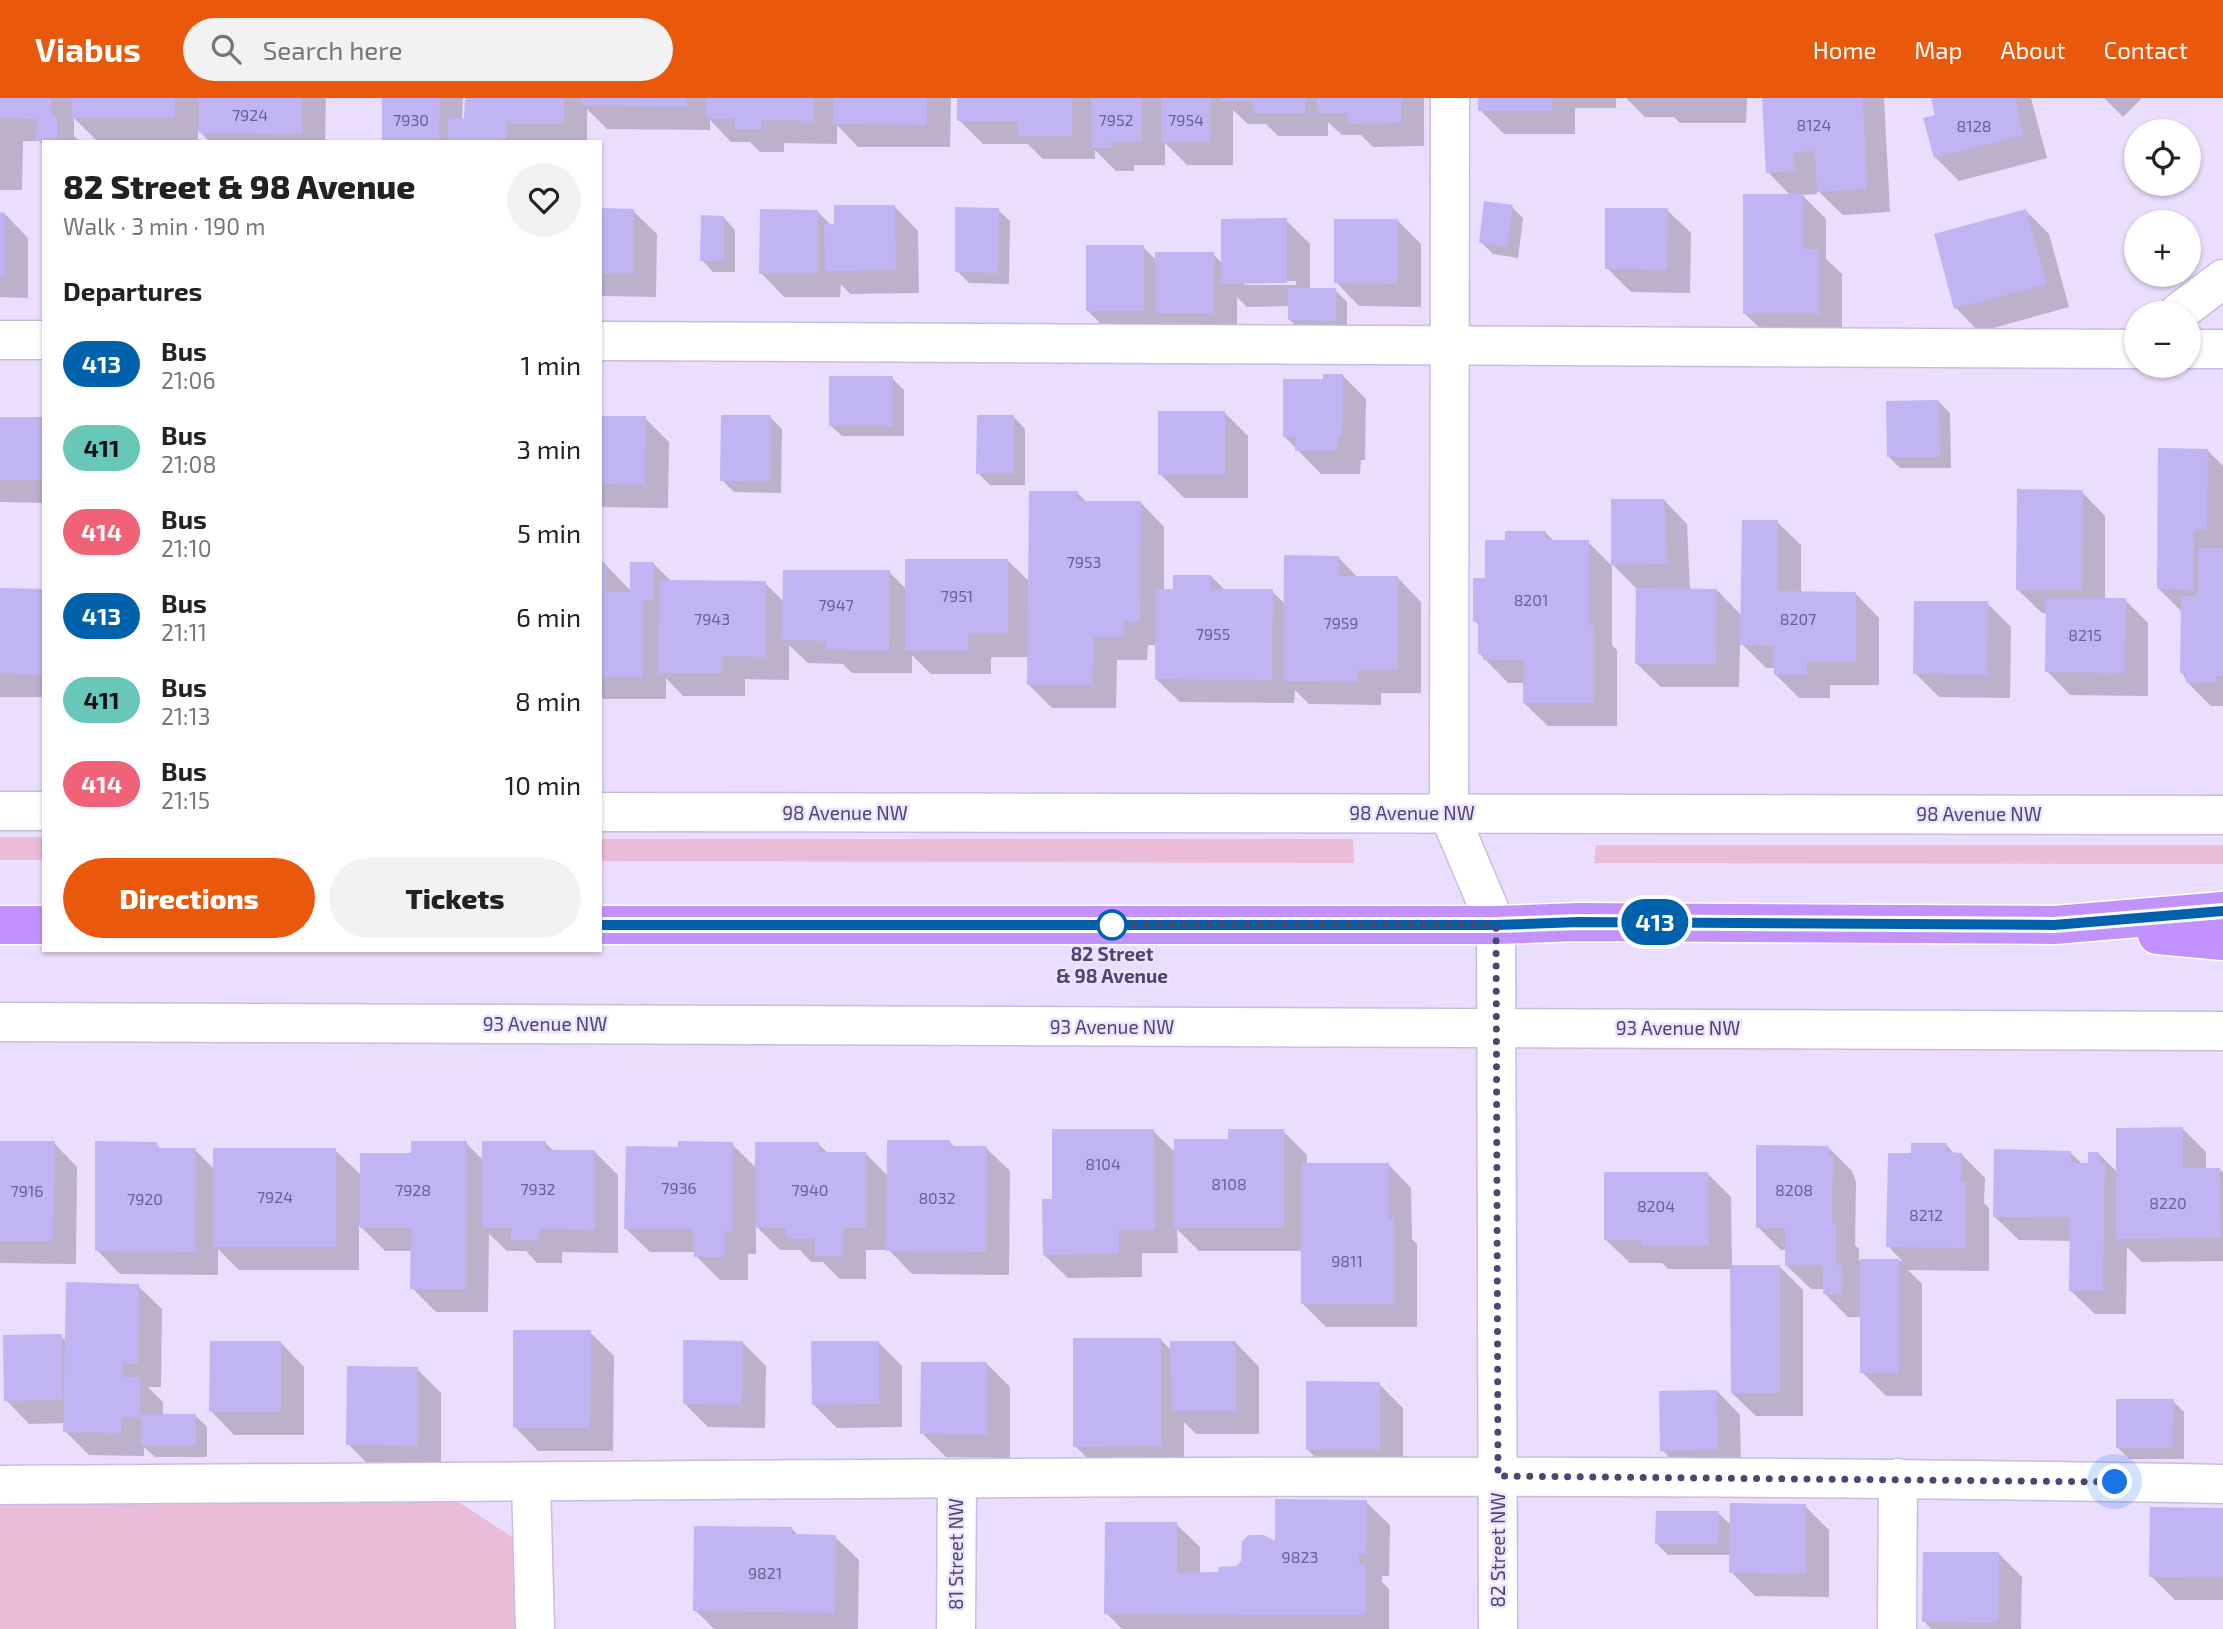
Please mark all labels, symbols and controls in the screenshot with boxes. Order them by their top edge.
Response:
search box [183,18,673,81]
text: Viabus [35,29,141,69]
icon: search [207,30,245,68]
text: Search here [263,34,402,65]
text: Home [1813,35,1876,64]
text: Map [1914,35,1962,64]
text: About [2000,35,2066,64]
text: Contact [2104,35,2188,64]
house number: 7924 [232,105,268,124]
house number: 7930 [393,110,429,129]
house number: 7952 [1099,110,1133,129]
house number: 7954 [1168,110,1204,129]
house number: 8124 [1797,115,1832,134]
house number: 8128 [1957,116,1991,135]
map controls [2124,119,2201,378]
button: locate [2124,119,2201,196]
button: heart [507,163,581,237]
text: 82 Street & 98 Avenue [63,166,415,206]
button: + [2124,210,2201,287]
text: Walk · 3 min · 190 m [63,212,265,240]
text: Departures [63,275,202,306]
button: − [2124,301,2201,378]
text: Bus [161,335,207,366]
text: 413 [82,349,121,378]
text: 1 min [521,349,581,380]
text: 21:06 [161,366,216,394]
text: Bus [161,419,207,450]
text: 411 [83,433,120,462]
text: 3 min [516,433,581,464]
text: 21:08 [161,450,216,478]
text: Bus [161,503,207,534]
text: 414 [81,517,122,546]
text: 5 min [517,517,581,548]
text: 21:10 [161,534,212,562]
house number: 7953 [1067,552,1101,571]
house number: 7951 [941,586,973,605]
text: Bus [161,587,207,618]
house number: 8201 [1514,590,1548,609]
house number: 7947 [818,595,854,614]
text: 413 [82,601,121,630]
text: 6 min [516,601,581,632]
house number: 7943 [694,609,730,628]
house number: 8207 [1780,609,1816,628]
house number: 7959 [1323,613,1359,632]
text: 21:11 [161,618,207,646]
house number: 7955 [1196,624,1230,643]
house number: 8215 [2068,625,2102,644]
text: Bus [161,671,207,702]
text: 411 [83,685,120,714]
text: 8 min [515,685,581,716]
text: 21:13 [161,702,210,730]
text: Bus [161,755,207,786]
text: 414 [81,769,122,798]
text: 10 min [505,769,581,800]
text: 21:15 [161,786,210,814]
street label: 98 Avenue NW [782,801,908,824]
street label: 98 Avenue NW [1349,801,1475,824]
street label: 98 Avenue NW [1916,802,2042,825]
button: Directions [63,858,315,938]
button: Tickets [329,858,581,938]
line badge: 413 [1615,899,1695,945]
text: 413 [1635,907,1675,936]
marker: 82 Street & 98 Avenue [1097,910,1127,940]
place label: 82 Street & 98 Avenue [1056,942,1168,987]
street label: 93 Avenue NW [483,1012,607,1035]
street label: 93 Avenue NW [1050,1015,1174,1038]
street label: 93 Avenue NW [1616,1016,1740,1039]
house number: 8104 [1085,1154,1121,1173]
house number: 8108 [1211,1174,1247,1193]
house number: 7936 [661,1178,697,1197]
house number: 7932 [520,1179,556,1198]
house number: 7928 [395,1180,431,1199]
house number: 7940 [792,1180,828,1199]
house number: 8208 [1775,1180,1813,1199]
house number: 7916 [11,1181,43,1200]
house number: 7924 [257,1187,293,1206]
house number: 8032 [918,1188,956,1207]
house number: 7920 [127,1189,163,1208]
house number: 8220 [2149,1193,2187,1212]
house number: 8204 [1637,1196,1675,1215]
house number: 8212 [1909,1205,1943,1224]
house number: 9811 [1331,1251,1363,1270]
your location [2097,1464,2132,1499]
street label: 82 Street NW [1486,1493,1509,1607]
street label: 81 Street NW [944,1498,967,1610]
house number: 9823 [1282,1547,1318,1566]
house number: 9821 [748,1563,782,1582]

